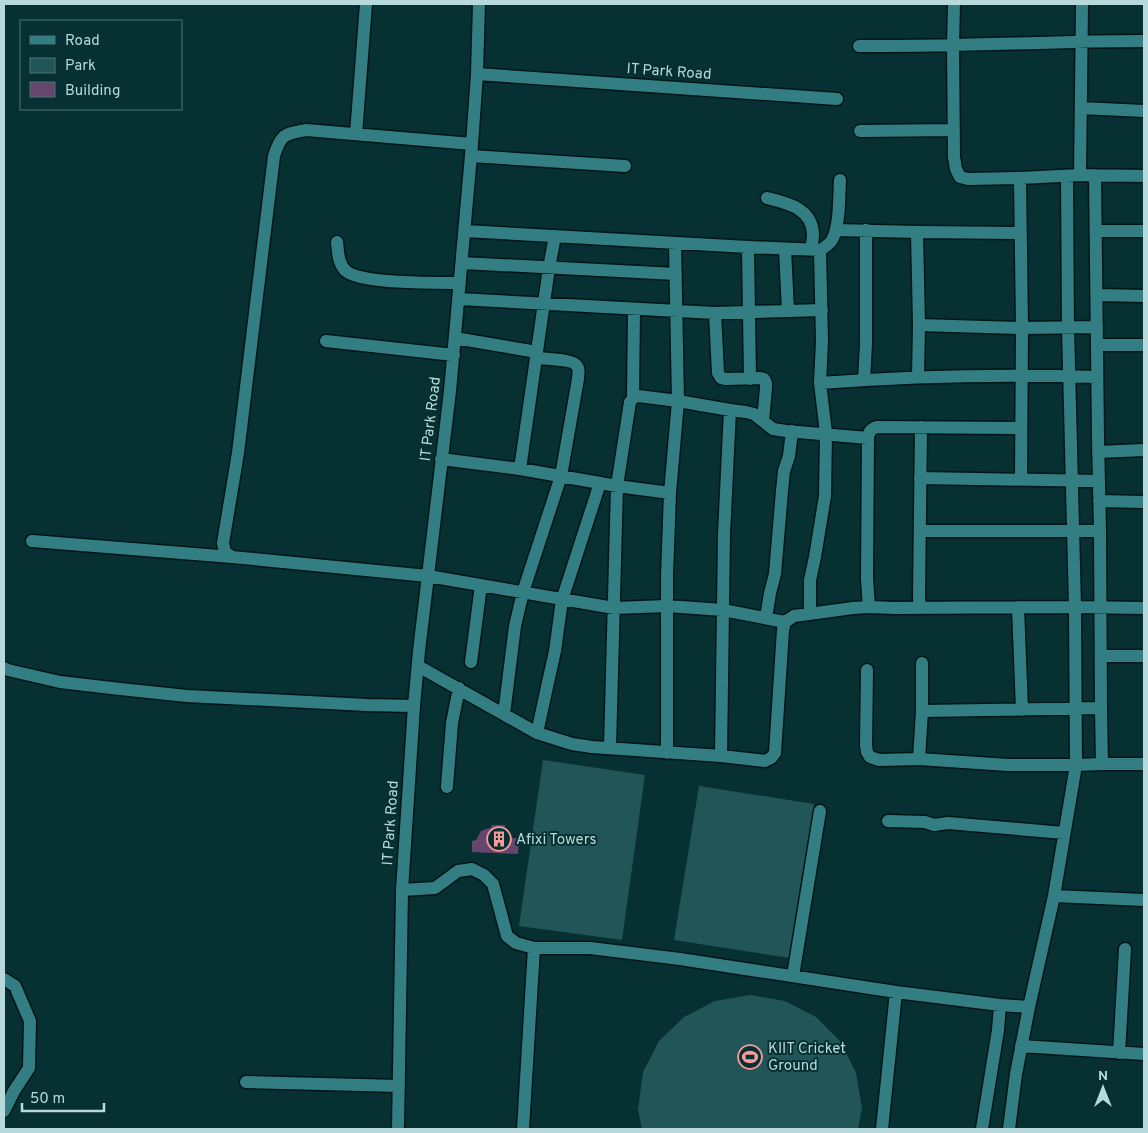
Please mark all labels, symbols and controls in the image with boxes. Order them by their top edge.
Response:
legend [20,20,182,110]
text: Road [65,32,100,51]
text: Park [65,57,96,76]
street label: IT Park Road [626,60,712,85]
text: Building [65,82,120,101]
street label: IT Park Road [417,376,446,463]
street label: IT Park Road [379,780,404,866]
building icon: Afixi Towers [486,826,512,852]
place label: Afixi Towers [516,831,596,850]
place label: KIIT Cricket Ground [768,1040,846,1076]
sports icon: KIIT Cricket Ground [737,1044,763,1070]
north arrow [1078,1063,1128,1113]
text: N [1098,1068,1108,1085]
scale bar [22,1080,105,1112]
text: 50 m [30,1090,65,1109]

